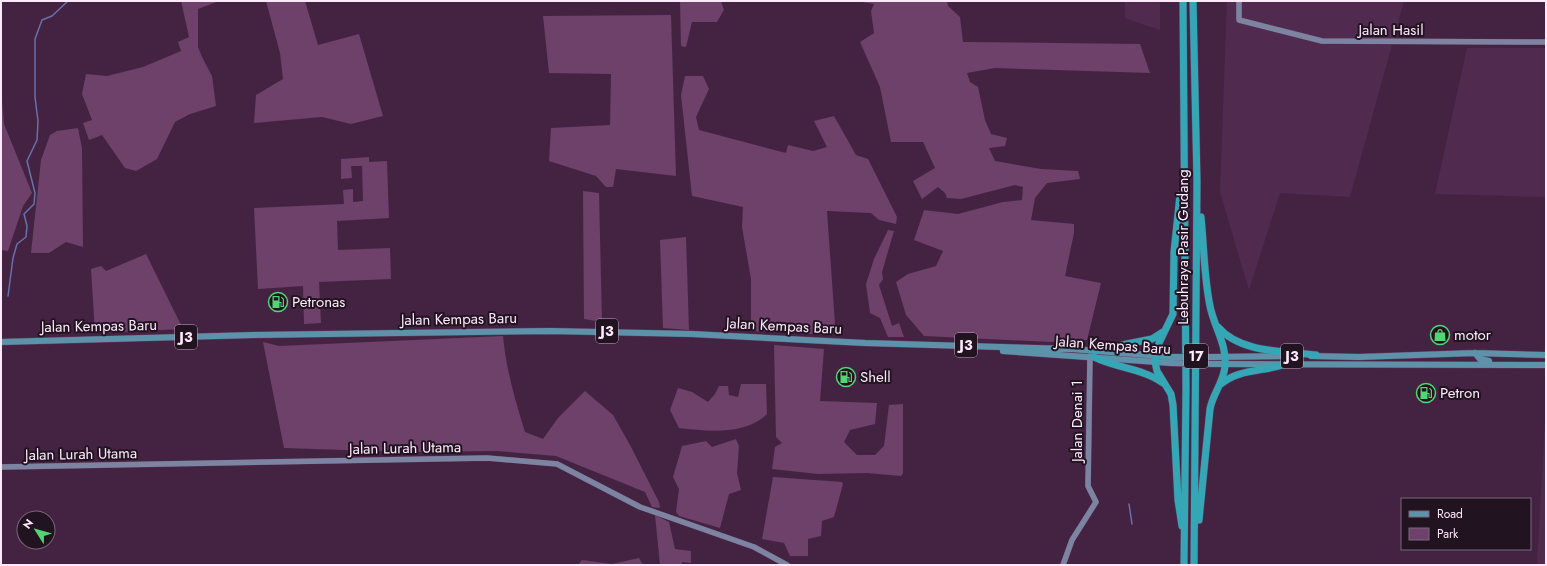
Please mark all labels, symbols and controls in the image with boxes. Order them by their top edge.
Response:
street label: Jalan Hasil [1356,19,1424,41]
street label: Lebuhraya Pasir Gudang [1172,169,1194,325]
fuel station icon: Petronas [267,291,289,313]
place label: Petronas [292,291,345,313]
street label: Jalan Kempas Baru [399,307,517,331]
street label: Jalan Kempas Baru [723,312,843,340]
street label: Jalan Kempas Baru [39,314,157,338]
road number: J3 [596,319,618,343]
shop icon: motor [1429,324,1451,346]
place label: motor [1454,324,1492,346]
road number: J3 [175,325,197,349]
street label: Jalan Kempas Baru [1052,330,1172,360]
road number: J3 [955,333,977,357]
road number: 17 [1184,344,1208,368]
road number: J3 [1281,344,1303,368]
fuel station icon: Shell [835,366,857,388]
place label: Shell [860,366,891,388]
street label: Jalan Denai 1 [1066,380,1088,464]
fuel station icon: Petron [1415,382,1437,404]
place label: Petron [1440,382,1480,404]
street label: Jalan Lurah Utama [347,436,461,460]
street label: Jalan Lurah Utama [23,442,137,466]
legend [1401,498,1531,550]
text: Road [1437,505,1463,523]
north arrow [16,510,56,550]
text: N [19,516,37,532]
text: Park [1437,525,1459,543]

